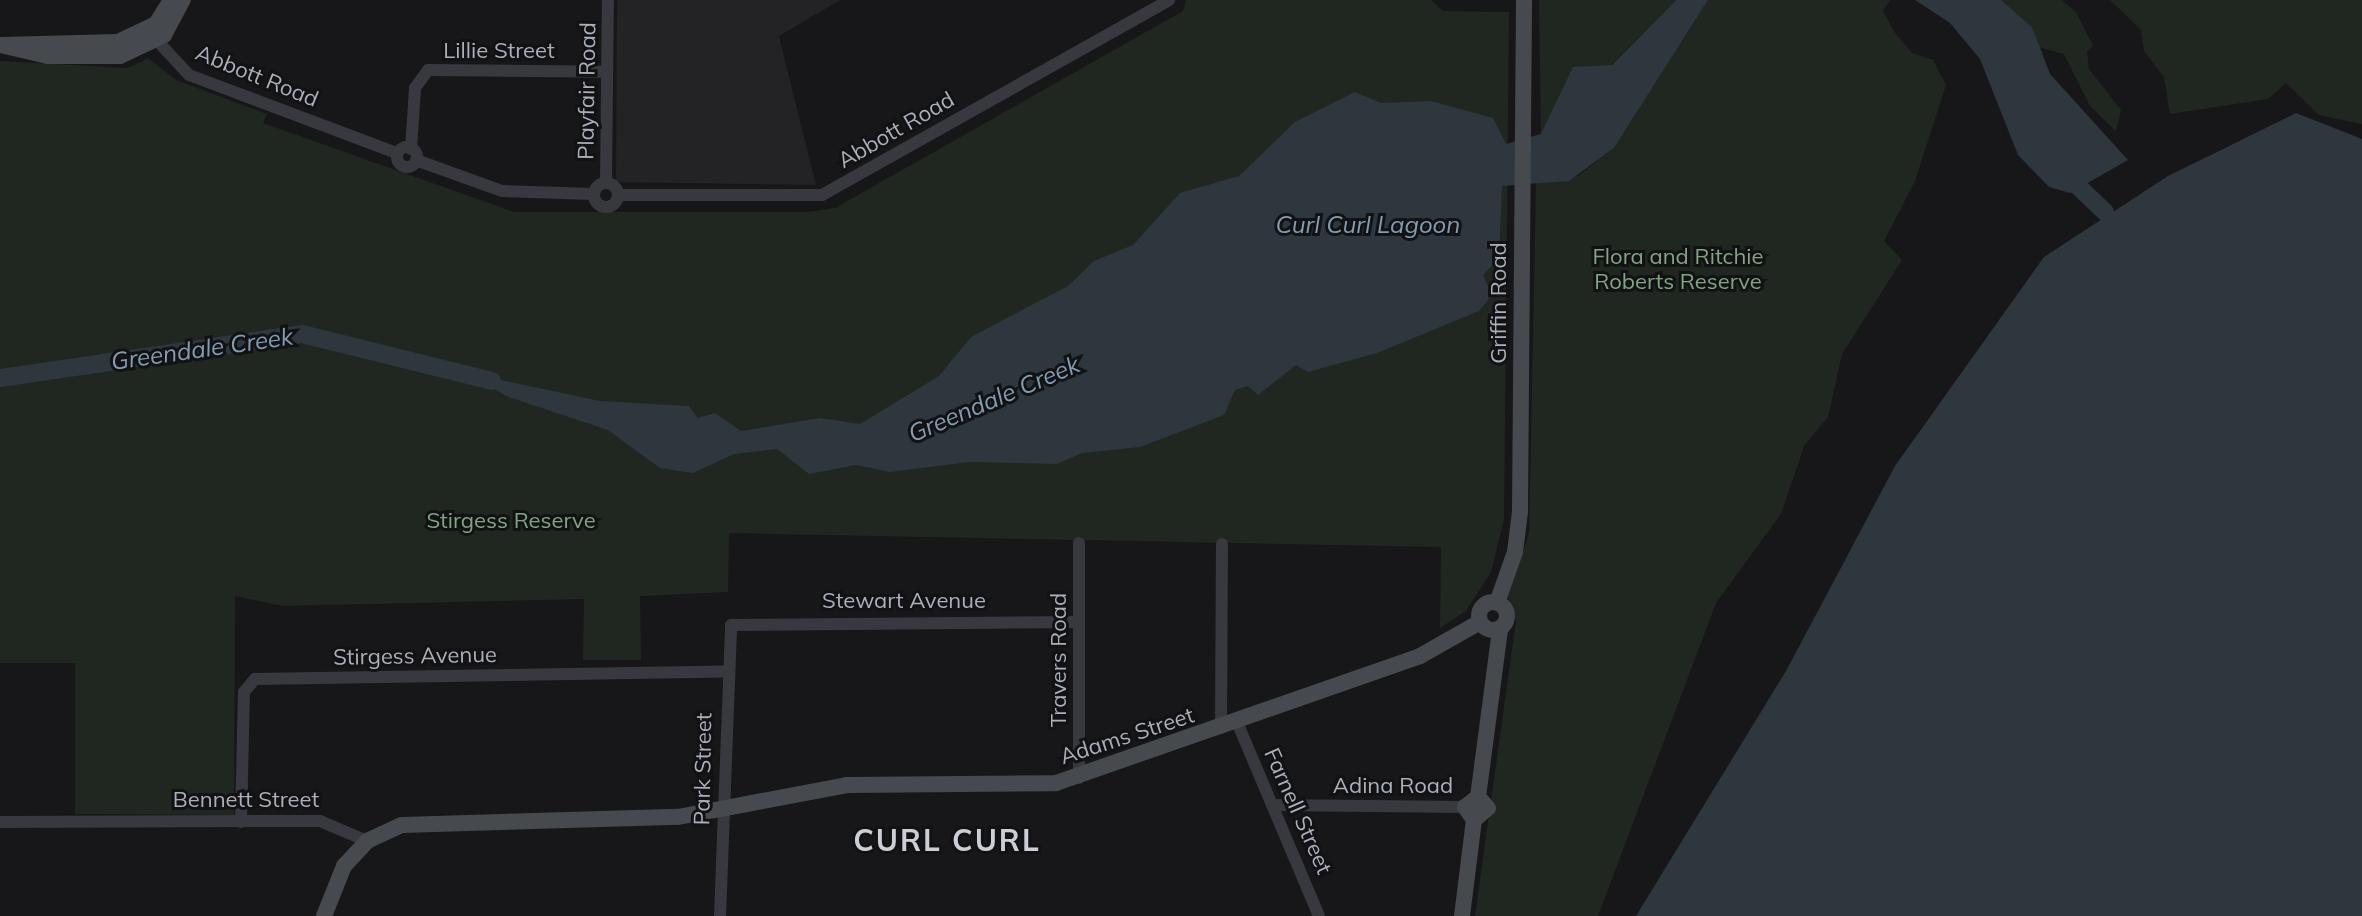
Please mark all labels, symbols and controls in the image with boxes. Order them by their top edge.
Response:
street label: Playfair Road [573,22,601,160]
street label: Lillie Street [443,38,555,64]
street label: Abbott Road [192,39,322,113]
street label: Abbott Road [833,86,959,174]
water label: Curl Curl Lagoon [1276,211,1460,239]
street label: Griffin Road [1486,242,1512,364]
park label: Flora and Ritchie Roberts Reserve [1592,243,1764,294]
water label: Greendale Creek [109,322,295,376]
water label: Greendale Creek [904,350,1084,448]
park label: Stirgess Reserve [426,508,596,534]
street label: Stewart Avenue [822,588,986,614]
street label: Travers Road [1046,593,1072,727]
street label: Stirgess Avenue [333,641,497,671]
street label: Adams Street [1057,702,1197,770]
street label: Park Street [689,712,717,826]
street label: Farnell Street [1258,744,1338,878]
street label: Adina Road [1333,773,1453,799]
street label: Bennett Street [173,787,319,813]
district label: CURL CURL [853,822,1041,858]

